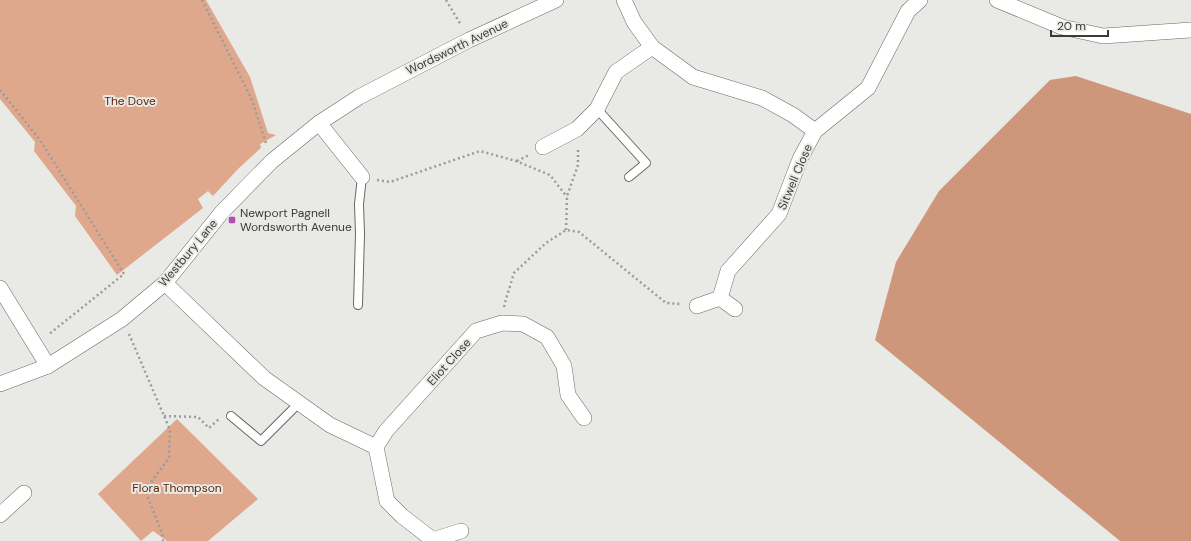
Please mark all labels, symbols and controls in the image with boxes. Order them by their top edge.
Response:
scale bar [1051,12,1108,38]
street label: Wordsworth Avenue [403,15,511,79]
text: 20 m [1057,18,1086,34]
park label: The Dove [104,93,156,109]
street label: Sitwell Close [774,141,816,212]
place label: Newport Pagnell Wordsworth Avenue [240,205,352,235]
marker: Newport Pagnell Wordsworth Avenue [227,215,237,225]
street label: Westbury Lane [155,216,221,290]
street label: Eliot Close [424,335,475,389]
park label: Flora Thompson [132,480,222,496]

